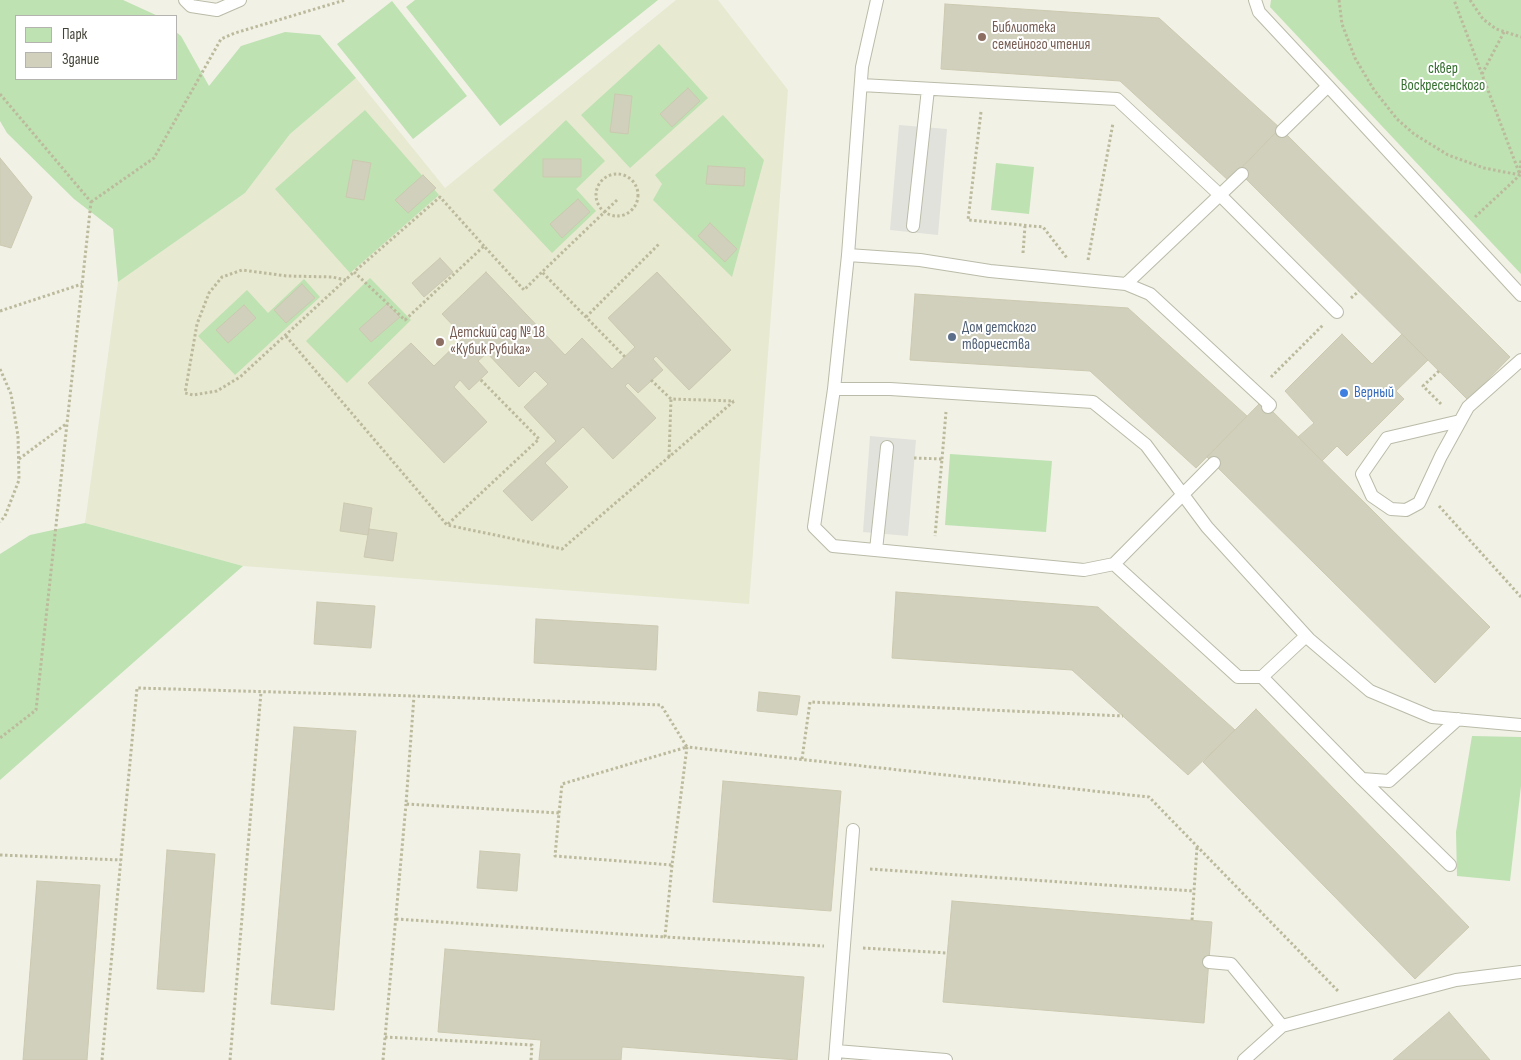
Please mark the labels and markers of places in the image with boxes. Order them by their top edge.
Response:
place label: Библиотека семейного чтения [992,19,1090,54]
marker: Библиотека семейного чтения [976,31,988,43]
place label: Дом детского творчества [962,319,1037,354]
place label: Детский сад № 18 «Кубик Рубика» [450,324,545,359]
marker: Дом детского творчества [946,331,958,343]
marker: Детский сад № 18 «Кубик Рубика» [434,336,446,348]
place label: Верный [1354,384,1394,402]
marker: Верный [1338,387,1350,399]

